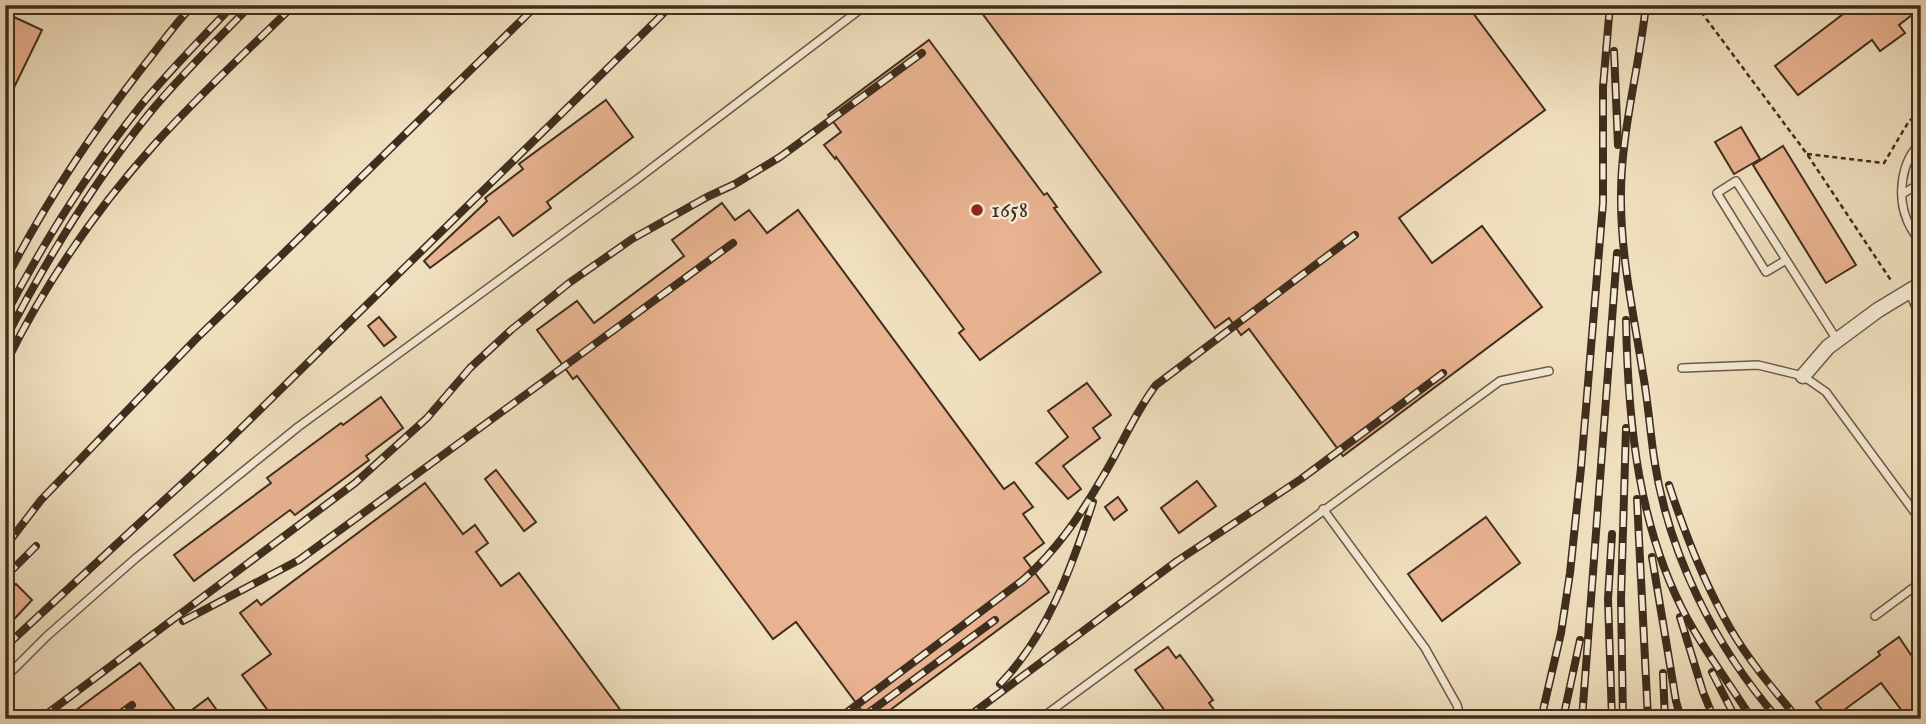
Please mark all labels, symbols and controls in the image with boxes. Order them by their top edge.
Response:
place label: 1658 [991,195,1028,226]
marker: 1658 [969,202,985,218]

